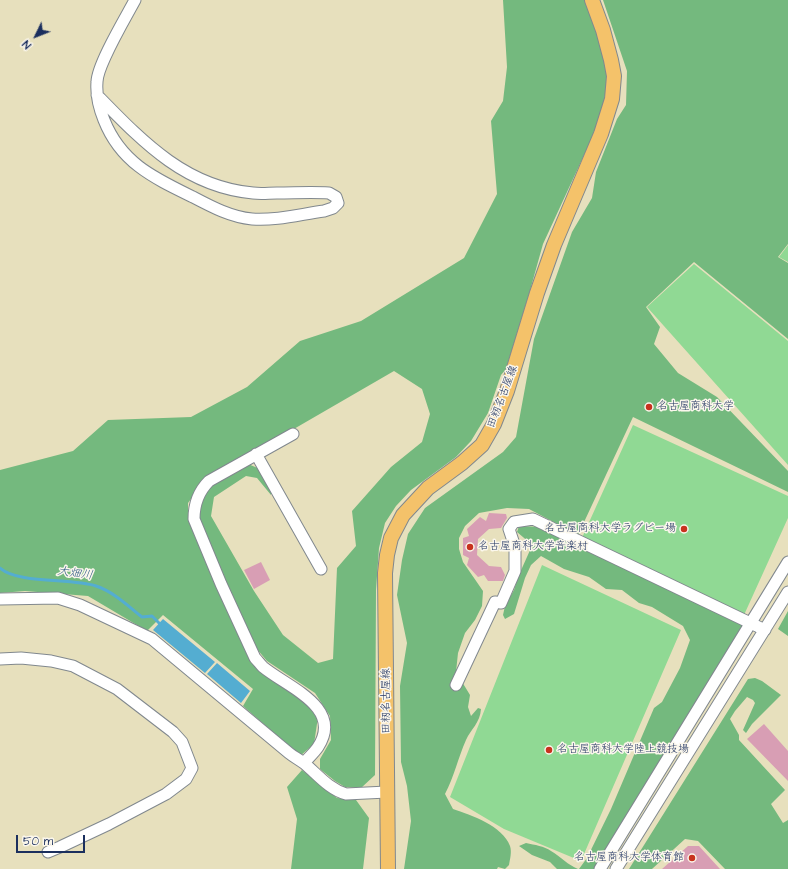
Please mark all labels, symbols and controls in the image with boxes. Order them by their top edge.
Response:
north arrow [16,16,56,56]
text: N [19,37,35,52]
street label: 田籾名古屋線 [485,364,521,430]
place label: 名古屋商科大学 [657,400,734,414]
marker: 名古屋商科大学 [644,402,654,412]
place label: 名古屋商科大学ラグビー場 [545,522,676,536]
marker: 名古屋商科大学ラグビー場 [679,524,689,534]
place label: 名古屋商科大学音楽村 [478,540,588,554]
marker: 名古屋商科大学音楽村 [465,542,475,552]
water label: 大畑川 [56,564,94,584]
street label: 田籾名古屋線 [380,668,394,734]
place label: 名古屋商科大学陸上競技場 [557,743,689,757]
marker: 名古屋商科大学陸上競技場 [544,745,554,755]
scale bar [18,827,87,853]
text: 50 m [23,833,53,850]
place label: 名古屋商科大学体育館 [574,851,684,865]
marker: 名古屋商科大学体育館 [687,853,697,863]

